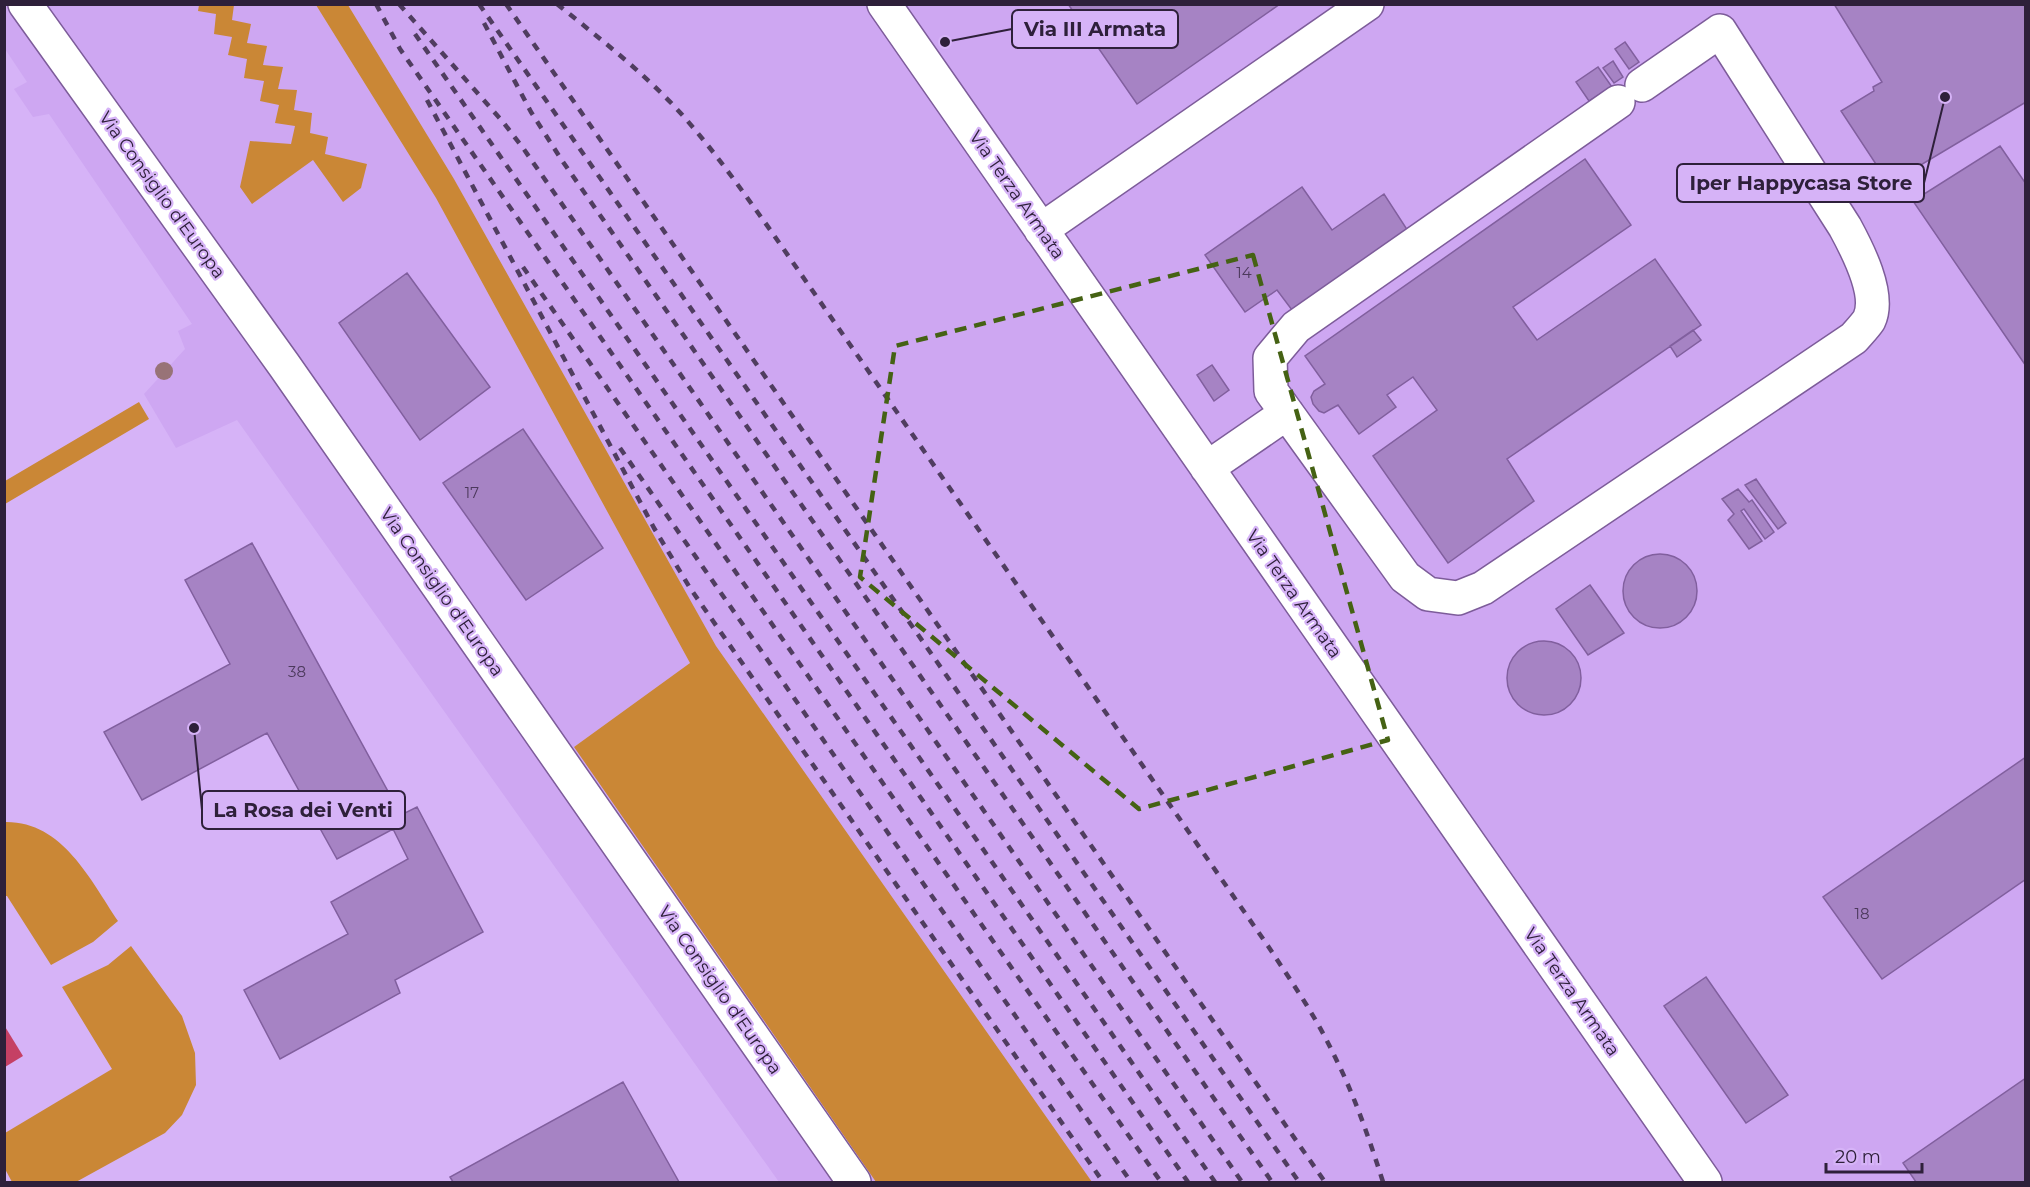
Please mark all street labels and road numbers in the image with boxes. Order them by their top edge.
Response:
street label: Via Consiglio d'Europa [94,107,230,283]
street label: Via Terza Armata [964,127,1070,263]
street label: Via Consiglio d'Europa [375,503,509,681]
street label: Via Terza Armata [1241,526,1347,662]
street label: Via Consiglio d'Europa [653,901,787,1079]
street label: Via Terza Armata [1519,924,1625,1060]

